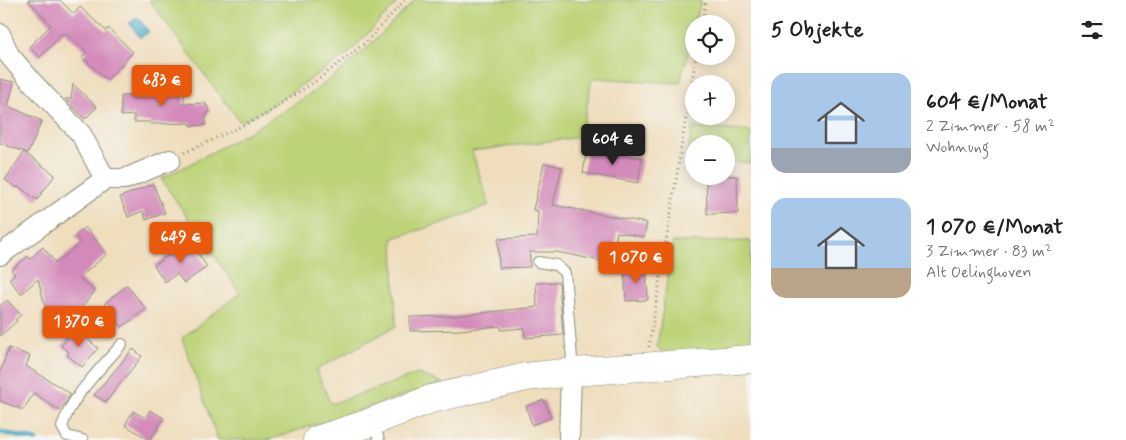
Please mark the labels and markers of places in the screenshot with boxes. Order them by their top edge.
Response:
pin: 683 € [127,64,197,107]
pin: 604 € [578,124,648,166]
pin: 649 € [146,222,216,264]
pin: 1 070 € [590,242,682,284]
pin: 1 370 € [33,306,125,348]

